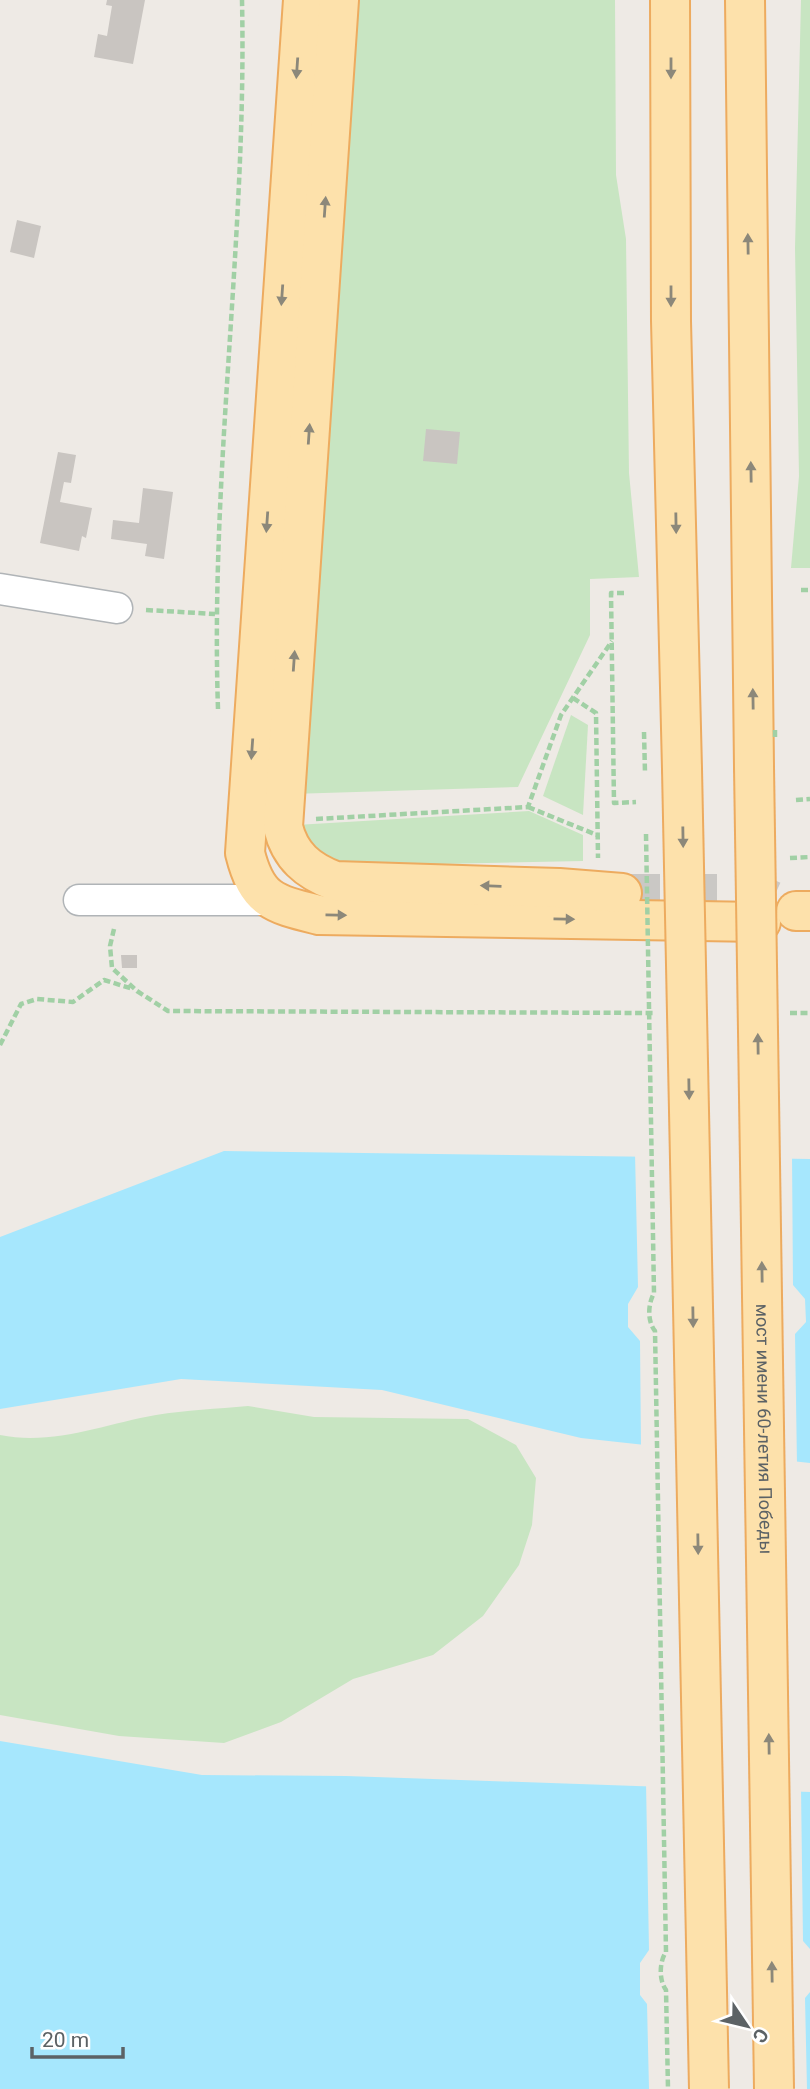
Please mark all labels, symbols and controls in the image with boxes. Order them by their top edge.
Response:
one-way arrow [291,57,302,79]
one-way arrow [665,57,677,79]
one-way arrow [319,196,330,218]
one-way arrow [742,233,754,255]
one-way arrow [276,284,287,306]
one-way arrow [665,285,677,307]
one-way arrow [304,423,315,445]
one-way arrow [745,460,757,482]
one-way arrow [261,511,272,533]
one-way arrow [670,512,682,534]
one-way arrow [289,650,300,672]
one-way arrow [747,688,759,710]
one-way arrow [246,738,257,760]
one-way arrow [678,826,689,848]
one-way arrow [480,880,502,891]
one-way arrow [325,909,347,921]
one-way arrow [553,913,575,925]
one-way arrow [752,1033,764,1055]
one-way arrow [683,1078,694,1100]
one-way arrow [756,1261,767,1283]
street label: мост имени 60-летия Победы [752,1303,777,1554]
one-way arrow [688,1306,699,1328]
one-way arrow [692,1533,704,1555]
one-way arrow [763,1733,775,1755]
one-way arrow [767,1961,778,1983]
north arrow [712,1991,782,2061]
scale bar [32,2016,122,2060]
text: С [748,2024,774,2047]
text: 20 m [42,2028,89,2052]

